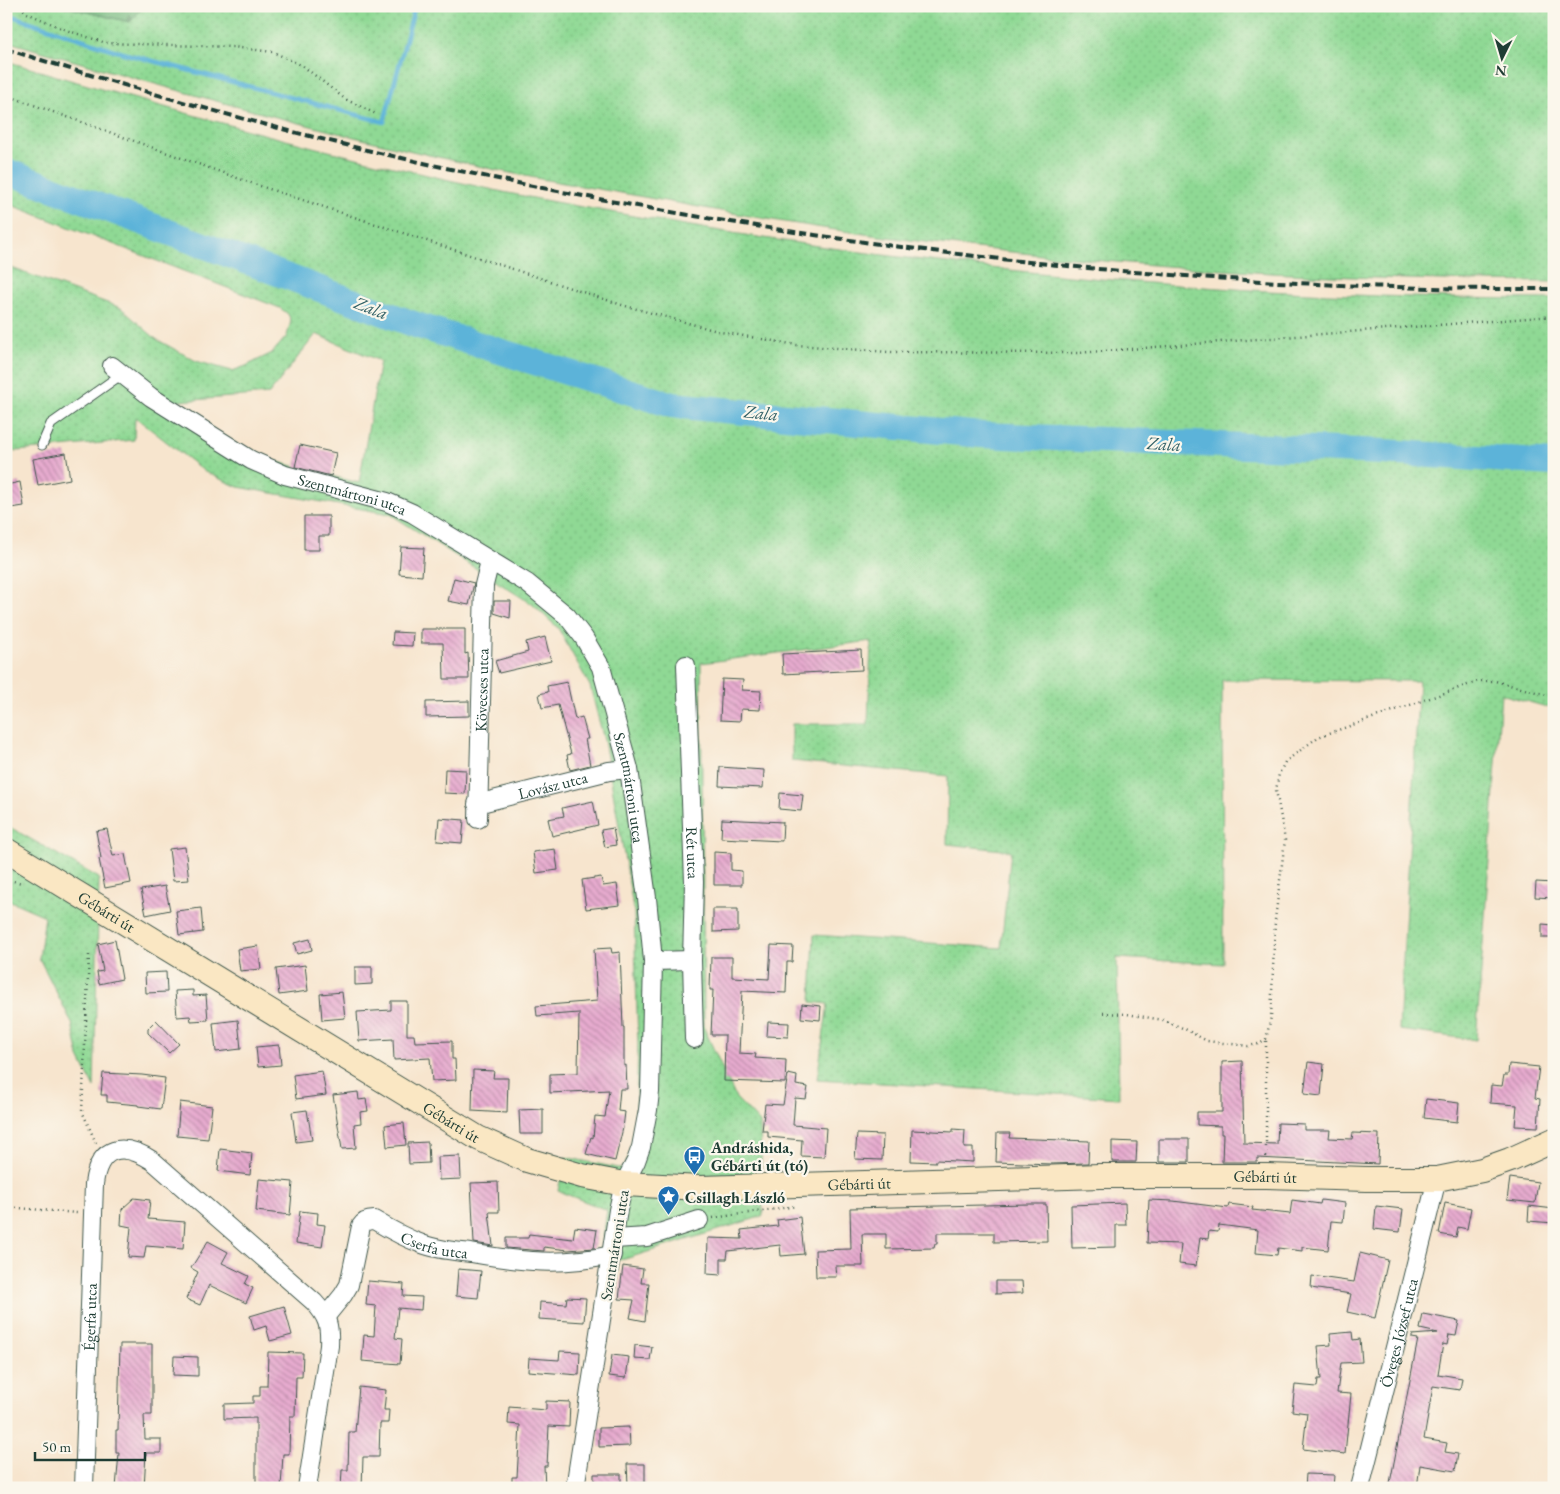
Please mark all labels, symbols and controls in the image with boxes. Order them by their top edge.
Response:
north arrow [1478,32,1528,82]
text: N [1494,61,1507,80]
water label: Zala [350,290,391,324]
water label: Zala [742,399,779,426]
water label: Zala [1145,431,1182,456]
street label: Szentmártoni utca [295,469,410,521]
street label: Kövecses utca [470,647,493,732]
street label: Szentmártoni utca [608,730,649,845]
street label: Lovász utca [516,767,590,804]
street label: Rét utca [681,826,704,880]
street label: Gébárti út [74,886,139,937]
street label: Gébárti út [419,1097,484,1148]
place label: Andráshida, Gébárti út (tó) [710,1137,808,1176]
bus stop icon: Andráshida, Gébárti út (tó) [683,1144,707,1175]
street label: Gébárti út [1233,1166,1297,1188]
street label: Gébárti út [827,1172,891,1195]
place icon: Csillagh László [657,1185,681,1216]
place label: Csillagh László [685,1187,785,1208]
street label: Szentmártoni utca [595,1188,634,1302]
street label: Cserfa utca [397,1226,470,1264]
street label: Öveges József utca [1375,1276,1423,1390]
street label: Égerfa utca [79,1282,102,1351]
scale bar [35,1429,145,1461]
text: 50 m [42,1437,71,1456]

